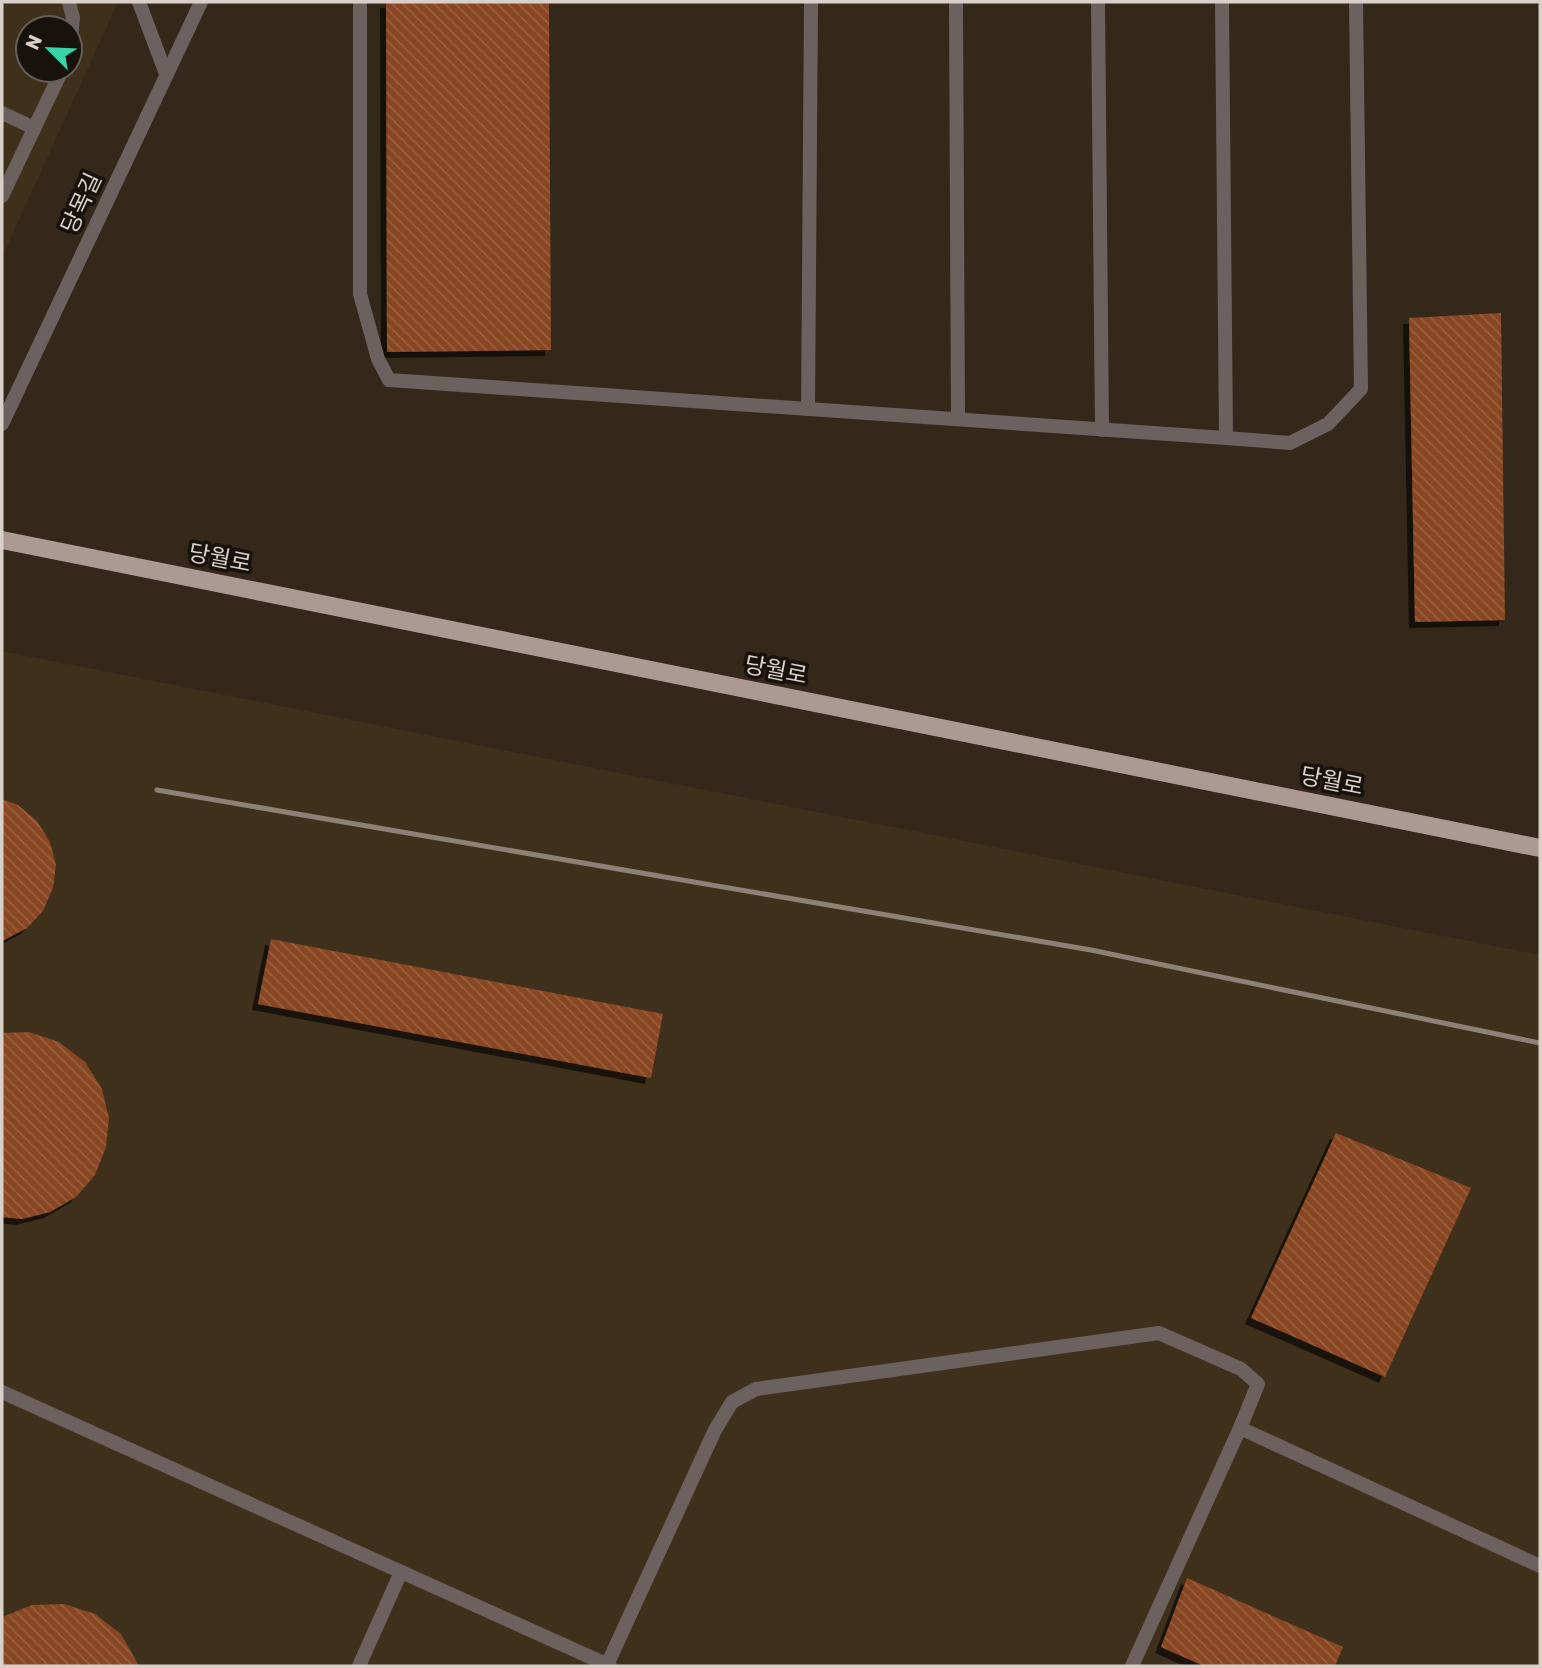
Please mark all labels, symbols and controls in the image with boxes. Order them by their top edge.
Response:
north arrow [14,14,84,84]
text: N [21,31,47,53]
street label: 당목길 [55,168,107,238]
street label: 당월로 [186,538,254,578]
street label: 당월로 [742,650,810,690]
street label: 당월로 [1298,761,1366,801]

